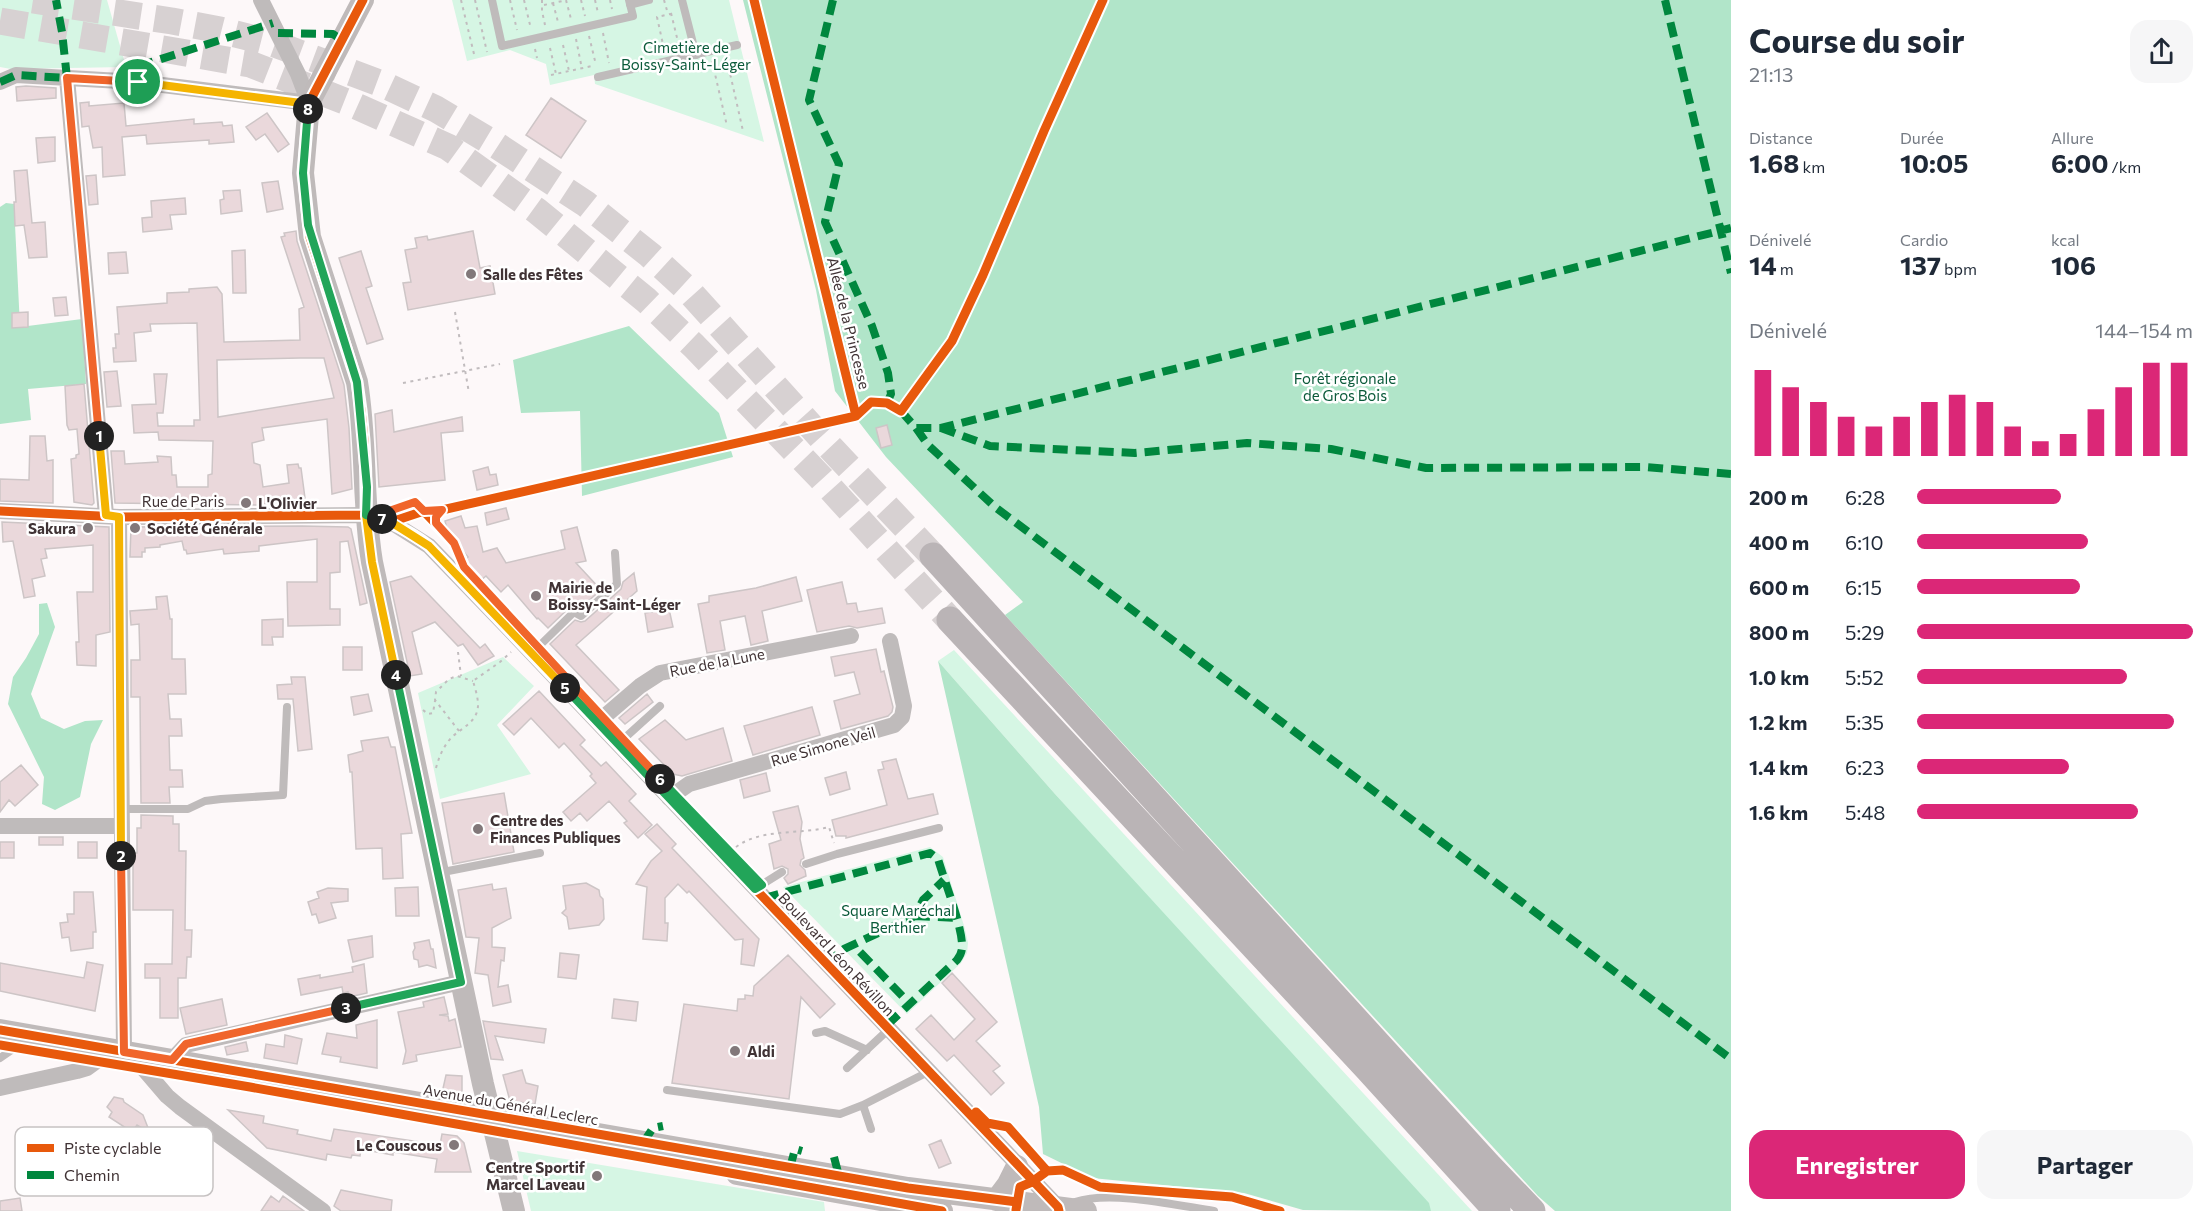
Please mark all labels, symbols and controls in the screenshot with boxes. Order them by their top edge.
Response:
text: Course du soir [1749,19,1965,60]
button: share [2130,20,2193,83]
park label: Cimetière de Boissy-Saint-Léger [621,38,751,73]
pin [112,56,163,107]
text: 21:13 [1749,62,1793,86]
icon: arrive [121,65,154,98]
pin: 8 [293,94,323,124]
text: 8 [303,99,313,118]
text: Distance [1749,128,1813,147]
text: Durée [1900,128,1944,147]
text: Allure [2051,128,2094,147]
text: 1.68 [1749,147,1799,178]
text: 10:05 [1900,147,1968,178]
text: 6:00 [2051,147,2108,178]
text: km [1799,157,1825,176]
text: /km [2108,157,2141,176]
text: Dénivelé [1749,230,1811,249]
text: Cardio [1900,230,1948,249]
text: kcal [2051,230,2080,249]
text: 14 [1749,249,1777,280]
text: 137 [1900,249,1941,280]
text: 106 [2051,249,2096,280]
street label: Allée de la Princesse [824,255,874,391]
text: m [1777,259,1794,278]
text: bpm [1941,259,1977,278]
place label: Salle des Fêtes [483,265,583,283]
marker: Salle des Fêtes [464,267,478,281]
text: Dénivelé [1749,318,1827,342]
text: 144–154 m [2095,318,2193,342]
park label: Forêt régionale de Gros Bois [1294,369,1396,404]
pin: 1 [84,421,114,451]
text: 1 [95,426,103,445]
text: 200 m [1749,485,1808,509]
text: 6:28 [1845,485,1885,509]
street label: Rue de Paris [142,492,224,510]
place label: L'Olivier [258,494,317,512]
marker: L'Olivier [239,496,253,510]
pin: 7 [367,504,397,534]
text: 7 [378,509,386,528]
place label: Sakura [28,519,76,537]
place label: Société Générale [147,519,263,537]
marker: Sakura [81,521,95,535]
marker: Société Générale [128,521,142,535]
text: 400 m [1749,530,1809,554]
text: 6:10 [1845,530,1883,554]
text: 600 m [1749,575,1809,599]
text: 6:15 [1845,575,1882,599]
place label: Mairie de Boissy-Saint-Léger [548,578,681,613]
marker: Mairie de Boissy-Saint-Léger [529,589,543,603]
text: 800 m [1749,620,1809,644]
text: 5:29 [1845,620,1884,644]
street label: Rue de la Lune [668,644,766,680]
pin: 4 [381,660,411,690]
text: 4 [391,665,401,684]
text: 1.0 km [1749,665,1809,689]
text: 5:52 [1845,665,1884,689]
pin: 5 [550,673,580,703]
text: 5 [560,678,570,697]
text: 1.2 km [1749,710,1807,734]
text: 5:35 [1845,710,1884,734]
street label: Rue Simone Veil [769,722,877,770]
text: 1.4 km [1749,755,1808,779]
text: 6:23 [1845,755,1884,779]
pin: 6 [645,764,675,794]
text: 6 [655,769,665,788]
text: 1.6 km [1749,800,1808,824]
text: 5:48 [1845,800,1885,824]
place label: Centre des Finances Publiques [490,811,621,846]
marker: Centre des Finances Publiques [471,822,485,836]
pin: 2 [106,841,136,871]
text: 2 [116,846,126,865]
street label: Boulevard Léon Révillon [775,889,899,1019]
park label: Square Maréchal Berthier [841,901,955,936]
pin: 3 [331,993,361,1023]
text: 3 [341,998,351,1017]
place label: Aldi [747,1042,775,1060]
marker: Aldi [728,1044,742,1058]
street label: Avenue du Général Leclerc [422,1080,600,1128]
legend [15,1127,213,1196]
button: Enregistrer [1749,1130,1965,1199]
button: Partager [1977,1130,2193,1199]
place label: Le Couscous [356,1136,442,1154]
text: Piste cyclable [64,1138,162,1157]
marker: Le Couscous [447,1138,461,1152]
place label: Centre Sportif Marcel Laveau [485,1158,586,1193]
text: Chemin [64,1165,120,1184]
marker: Centre Sportif Marcel Laveau [590,1169,604,1183]

